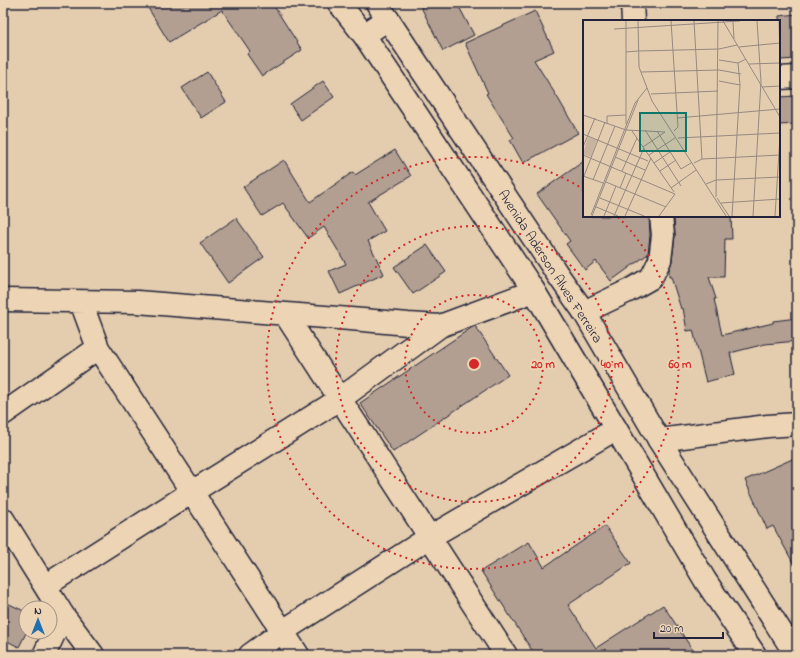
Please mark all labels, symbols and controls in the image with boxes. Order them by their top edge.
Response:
inset map [583,20,780,217]
street label: Avenida Aderson Alves Ferreira [492,186,607,348]
text: 20 m [530,356,555,374]
text: 40 m [600,356,624,374]
text: 60 m [668,356,692,374]
centre of rings [467,357,481,371]
north arrow [18,600,58,640]
text: N [34,603,42,619]
scale bar [654,614,723,640]
text: 20 m [660,620,683,638]

